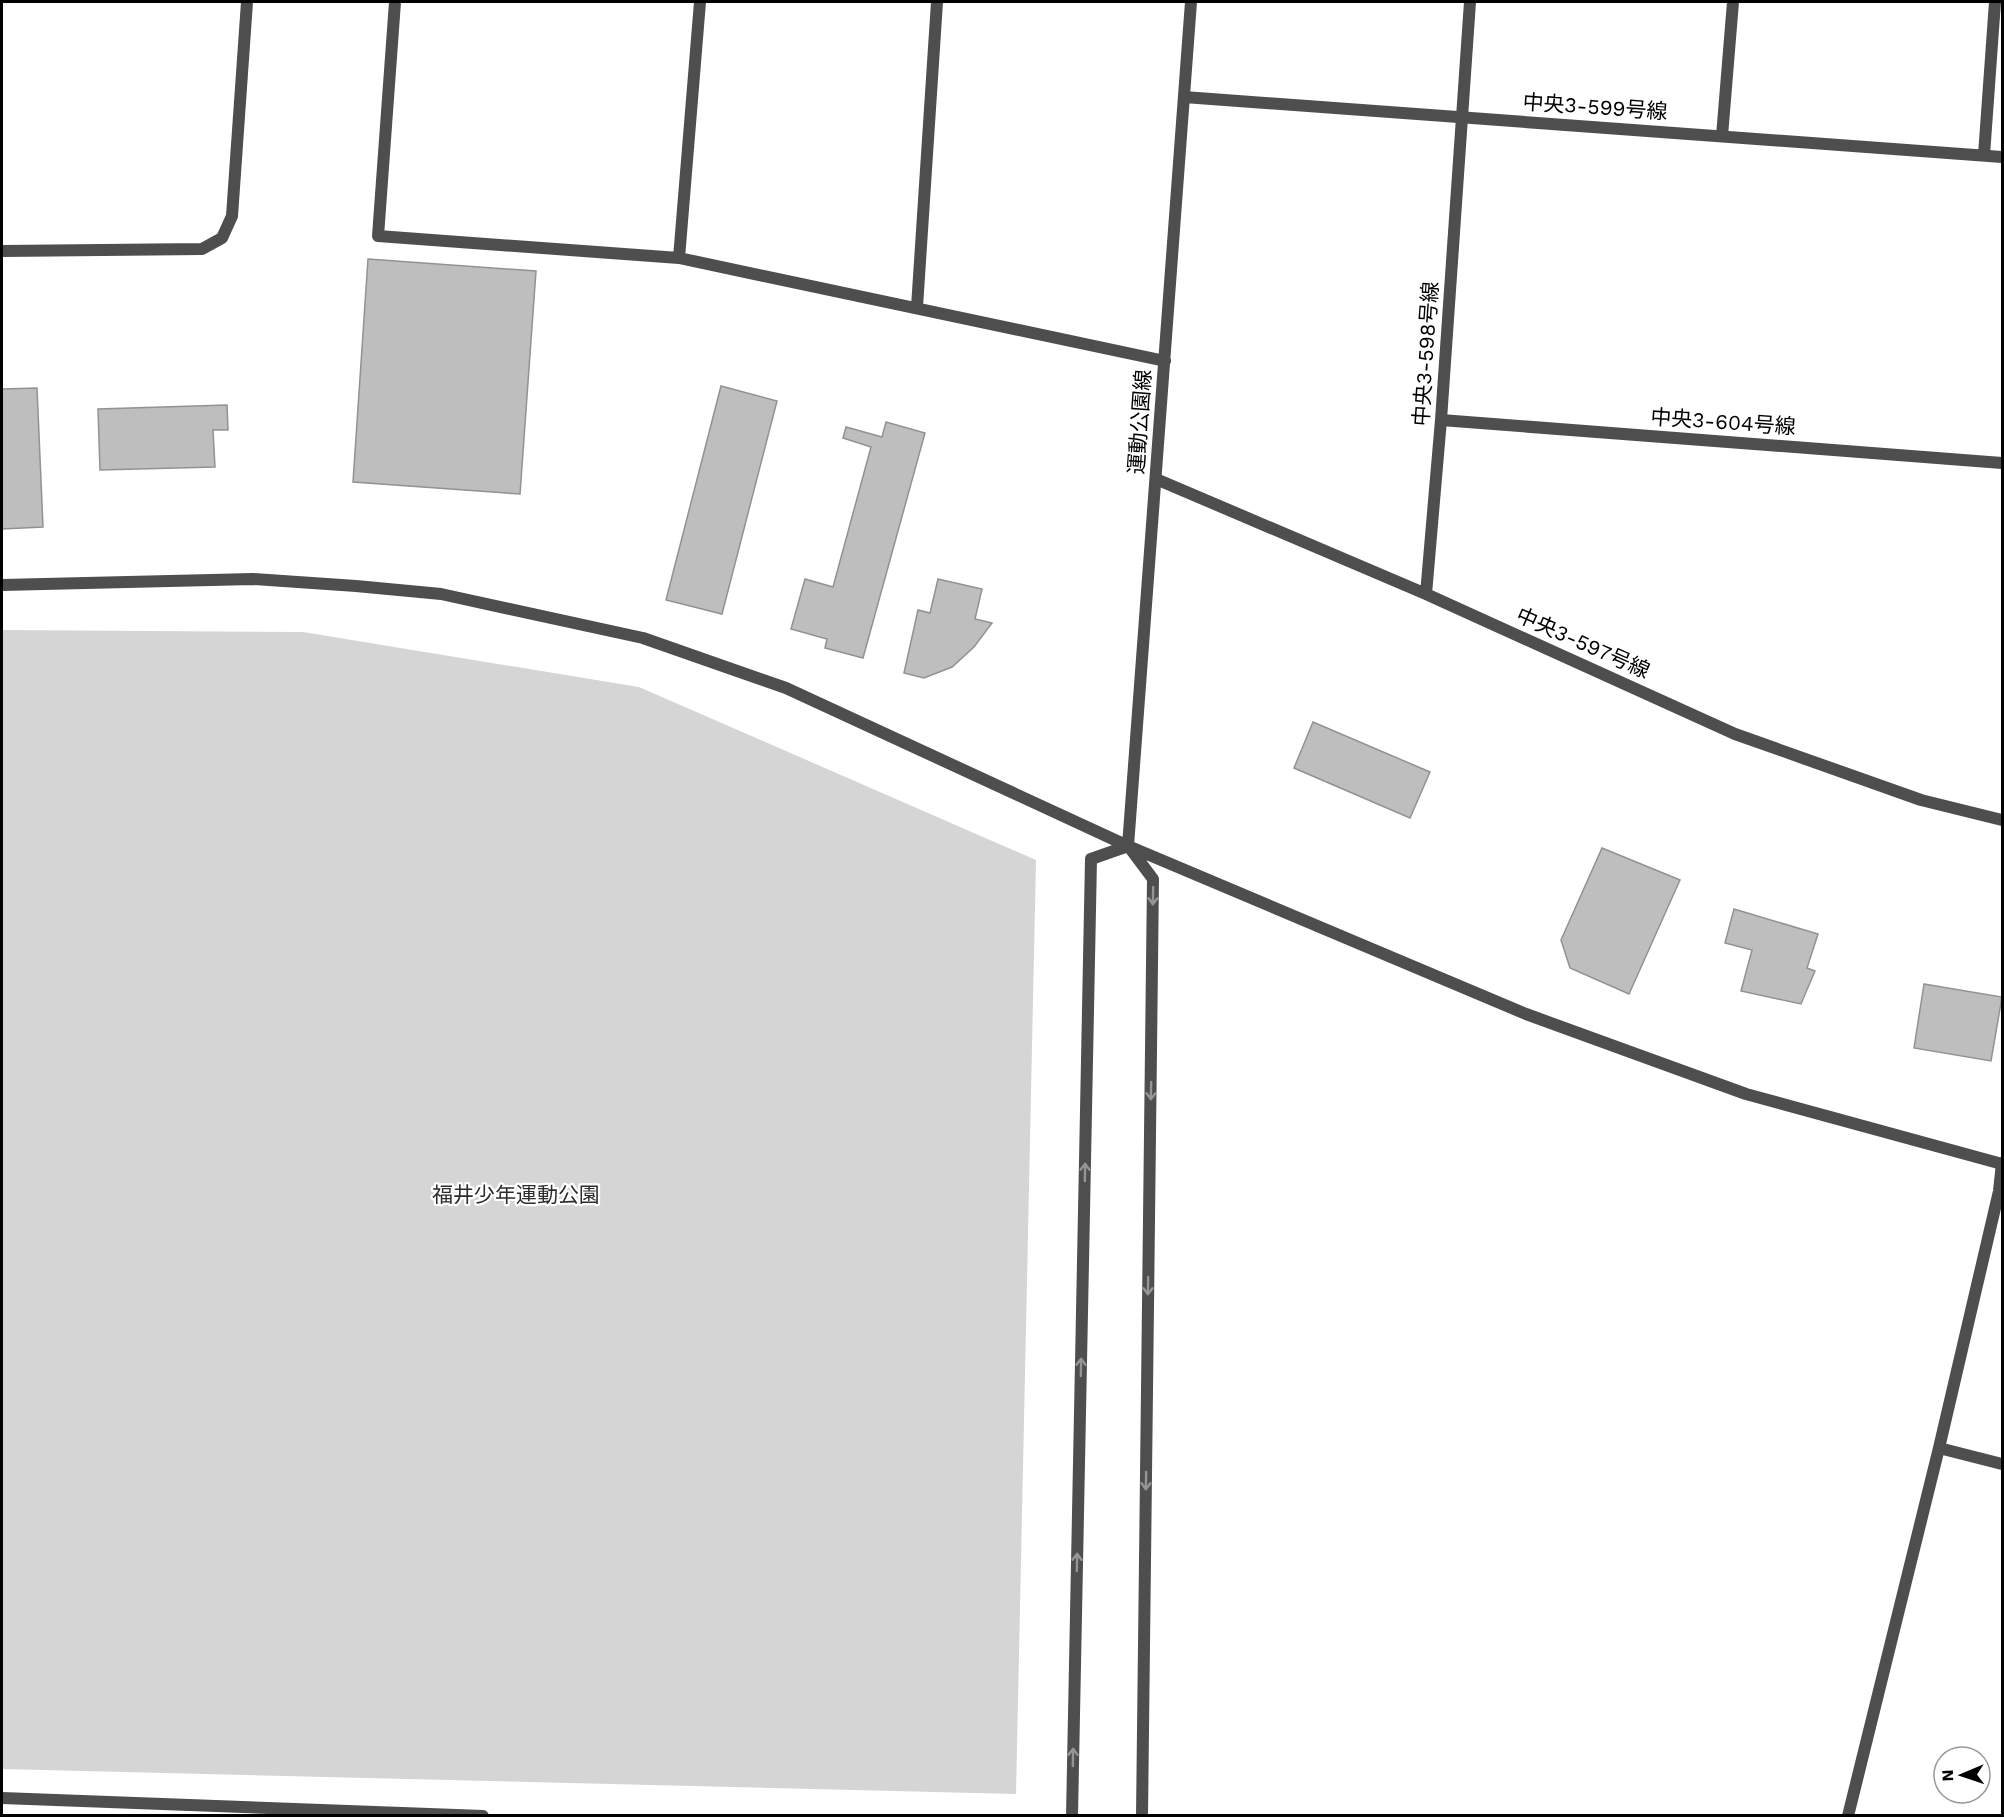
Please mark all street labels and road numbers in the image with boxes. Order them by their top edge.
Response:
street label: 中央3-599号線 [1522,89,1668,124]
street label: 中央3-598号線 [1408,281,1443,427]
street label: 運動公園線 [1123,369,1156,475]
street label: 中央3-604号線 [1650,404,1797,439]
street label: 中央3-597号線 [1513,602,1654,683]

